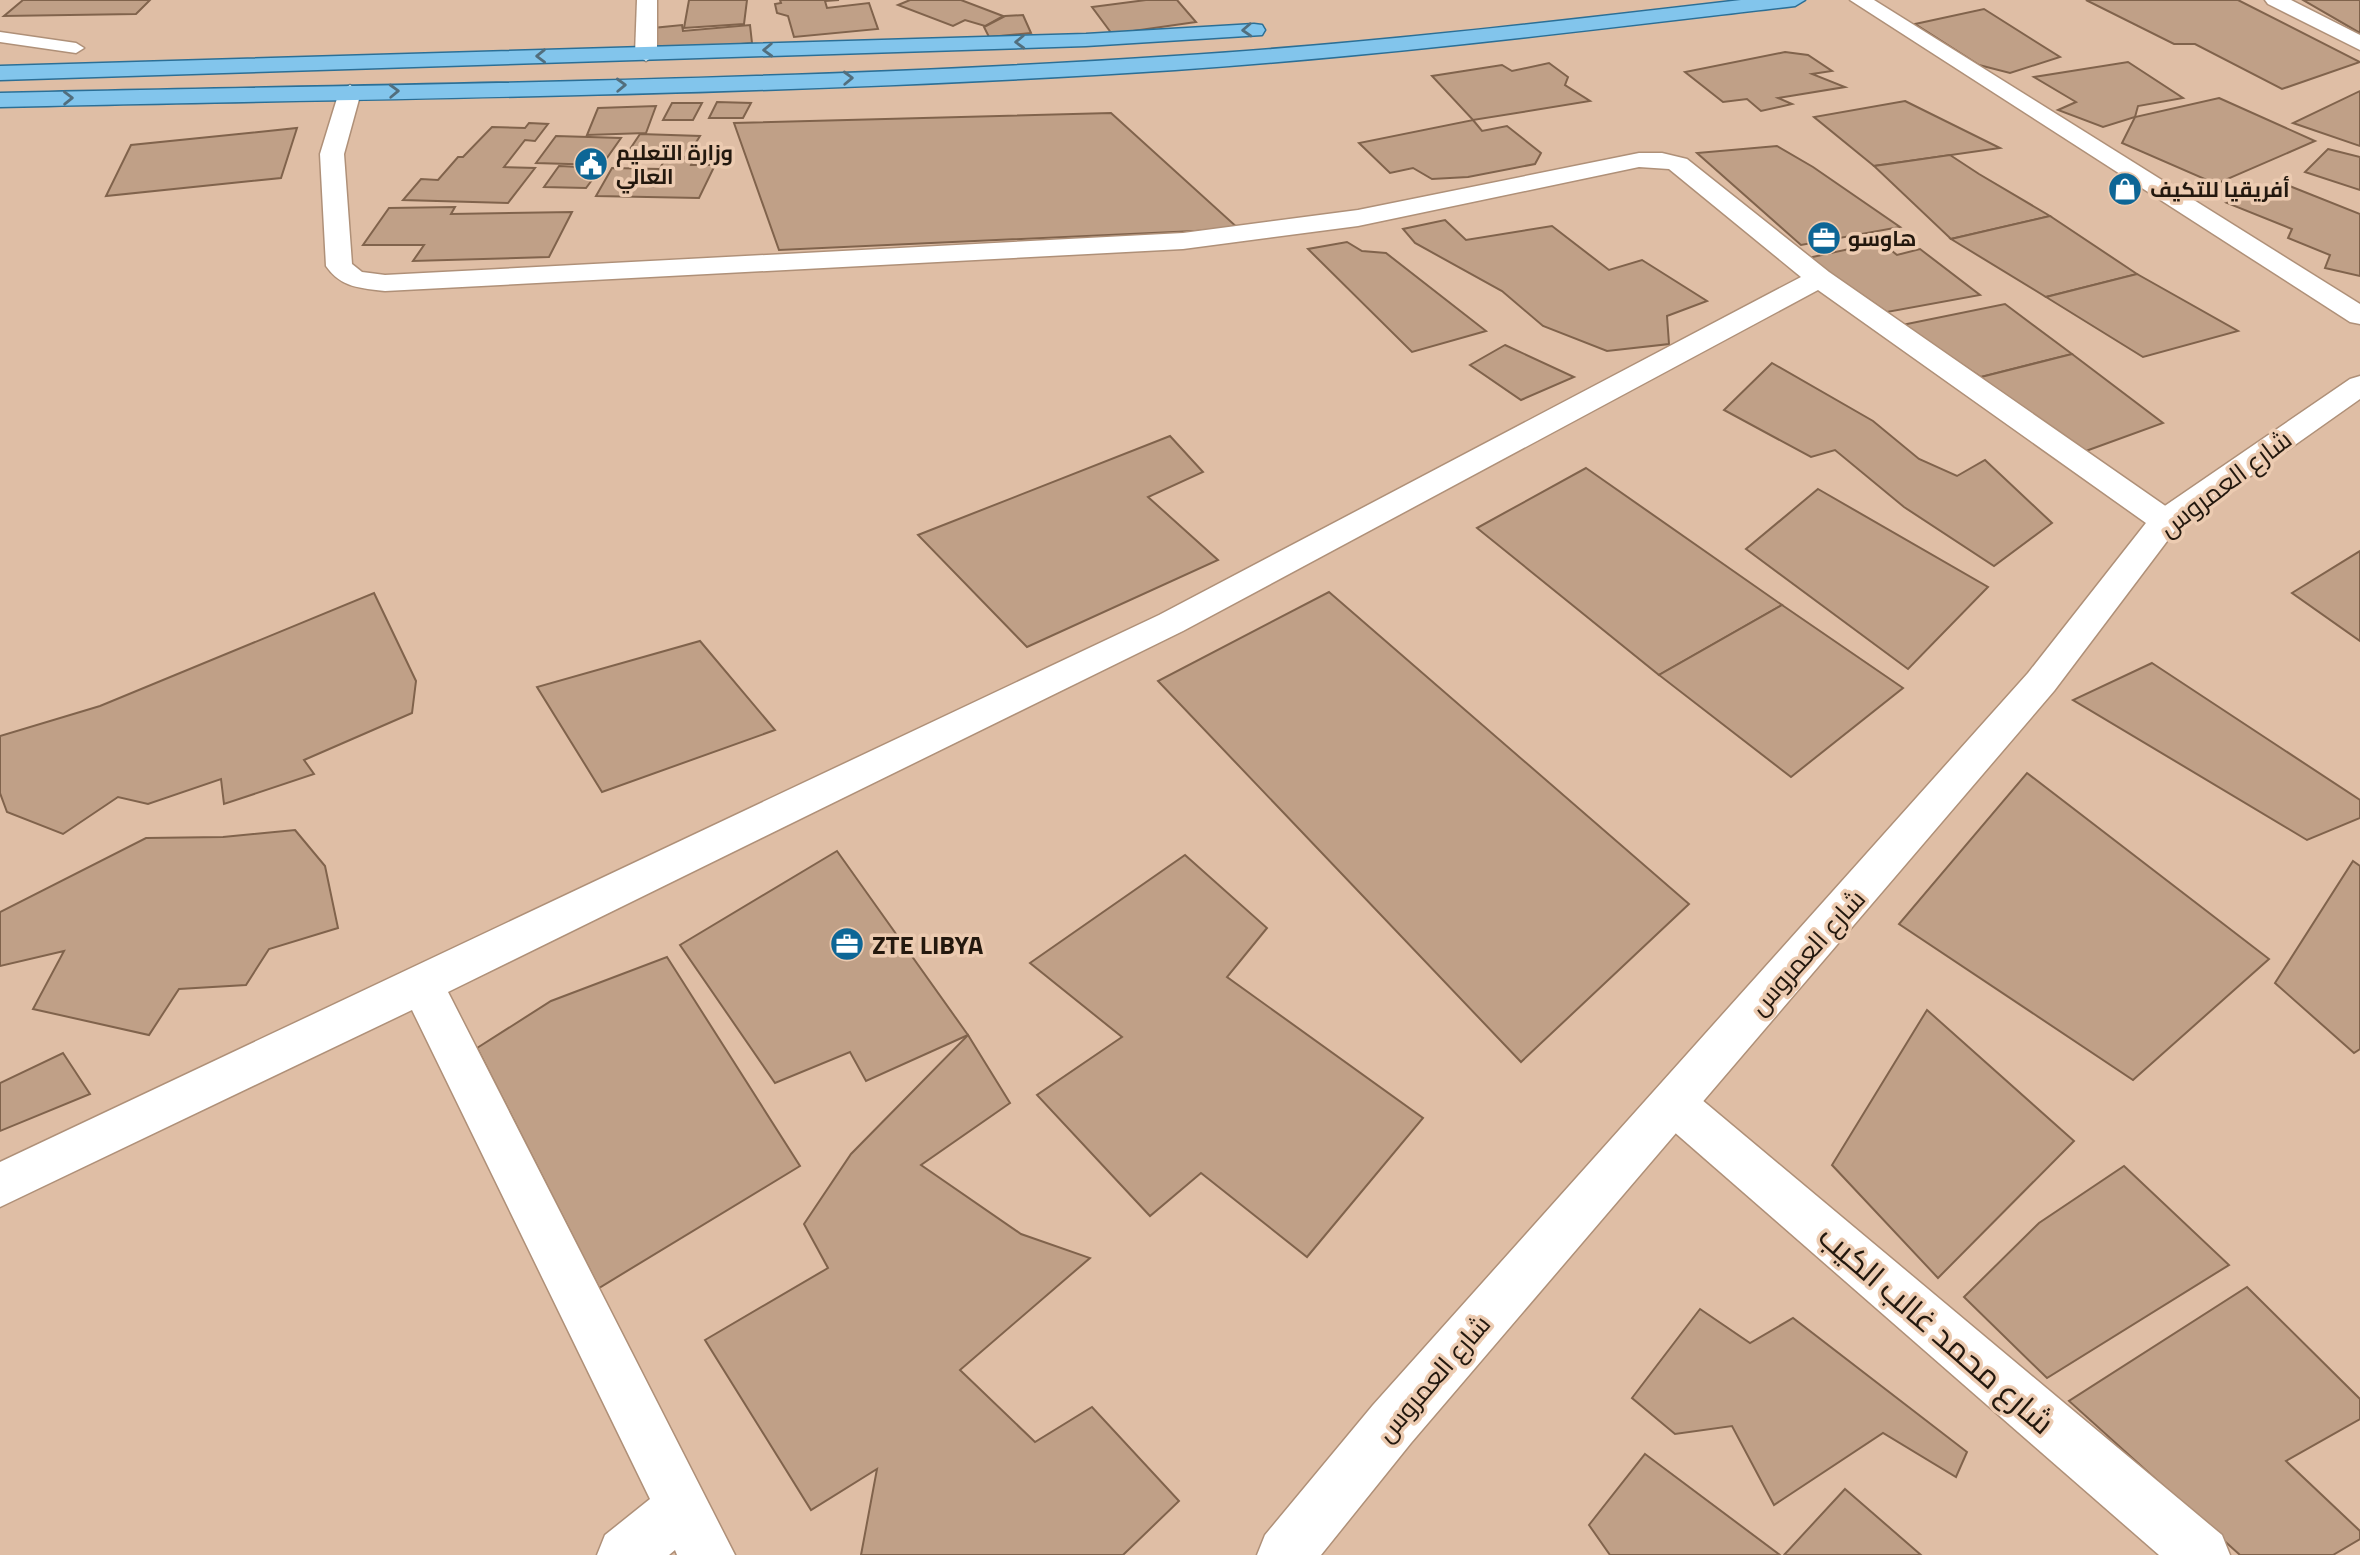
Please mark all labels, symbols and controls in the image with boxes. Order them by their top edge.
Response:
one-way arrow [1241,23,1252,38]
one-way arrow [1014,35,1025,50]
one-way arrow [762,42,773,58]
one-way arrow [535,48,545,64]
one-way arrow [843,71,854,86]
one-way arrow [616,77,627,92]
one-way arrow [388,84,399,99]
one-way arrow [63,91,74,106]
place label: وزارة التعليم العالي [616,136,733,194]
public building icon: وزارة التعليم العالي [572,145,610,183]
shop icon: أفريقيا للتكيف [2106,170,2144,208]
place label: أفريقيا للتكيف [2150,173,2290,205]
office icon: هاوسو [1805,219,1843,257]
place label: هاوسو [1848,222,1916,254]
street label: شارع العمروس [2150,420,2300,546]
street label: شارع العمروس [1740,880,1874,1024]
office icon: ZTE LIBYA [828,925,866,963]
place label: ZTE LIBYA [872,925,984,964]
street label: شارع محمد غالب الكيب [1808,1213,2066,1445]
street label: شارع العمروس [1367,1306,1499,1450]

